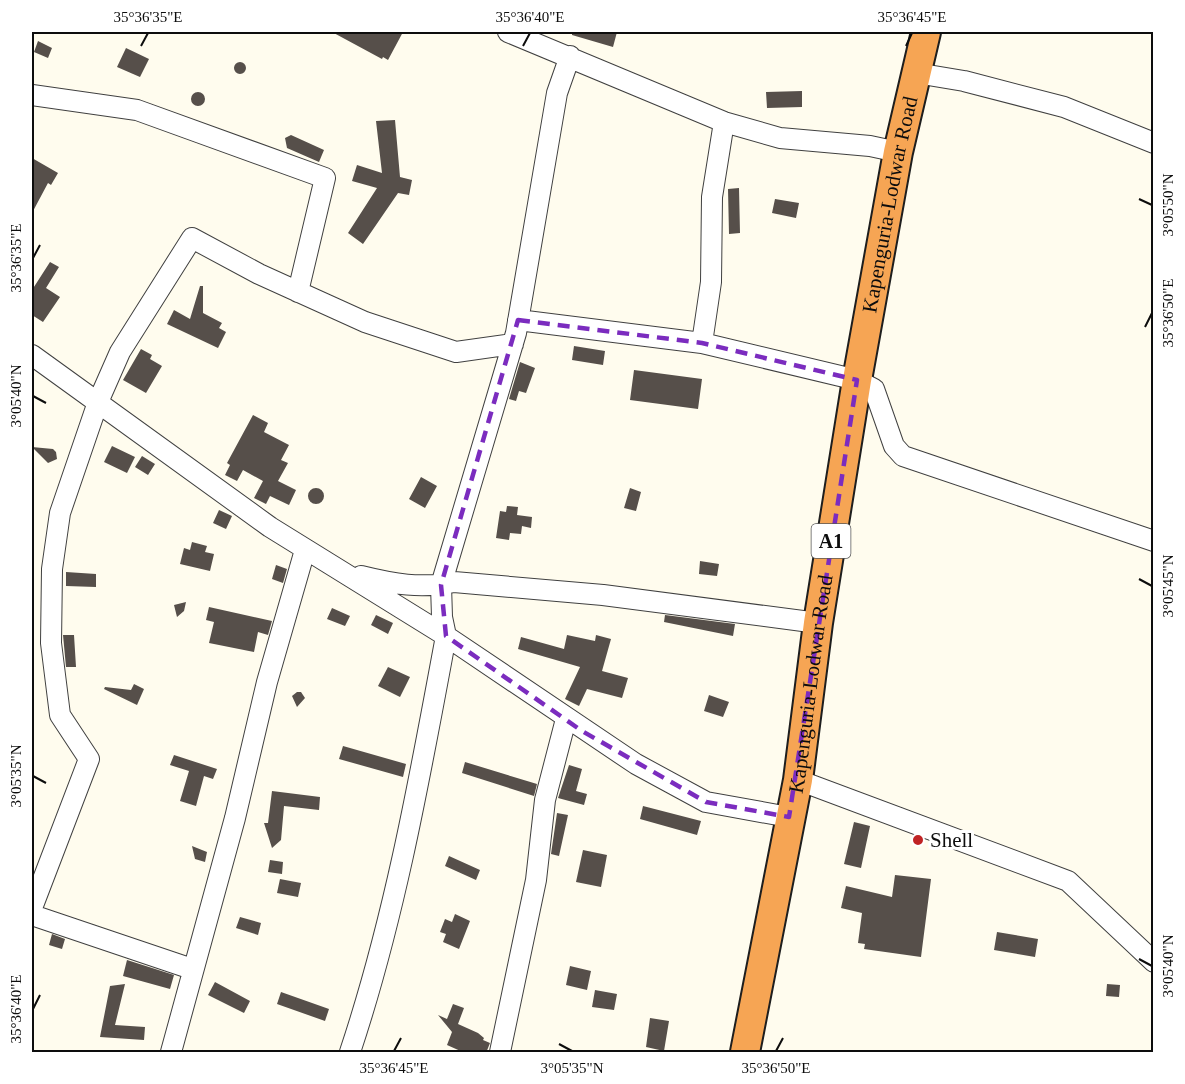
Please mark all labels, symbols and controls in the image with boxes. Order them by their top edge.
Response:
text: 35°36'35"E [114,9,183,25]
text: 35°36'40"E [496,9,565,25]
text: 35°36'45"E [878,9,947,25]
street label: Kapenguria-Lodwar Road [857,93,923,315]
text: 3°05'50"N [1160,173,1176,237]
text: 35°36'35"E [8,224,24,293]
text: 35°36'50"E [1160,279,1176,348]
text: 3°05'40"N [8,364,24,428]
road number: A1 [812,524,850,558]
text: 3°05'45"N [1160,554,1176,618]
street label: Kapenguria-Lodwar Road [784,573,838,795]
text: 3°05'35"N [8,744,24,808]
place label: Shell [930,828,973,852]
marker: Shell [911,833,925,847]
text: 3°05'40"N [1160,934,1176,998]
text: 35°36'40"E [8,975,24,1044]
text: 35°36'45"E [360,1060,429,1076]
text: 3°05'35"N [540,1060,604,1076]
text: 35°36'50"E [742,1060,811,1076]

